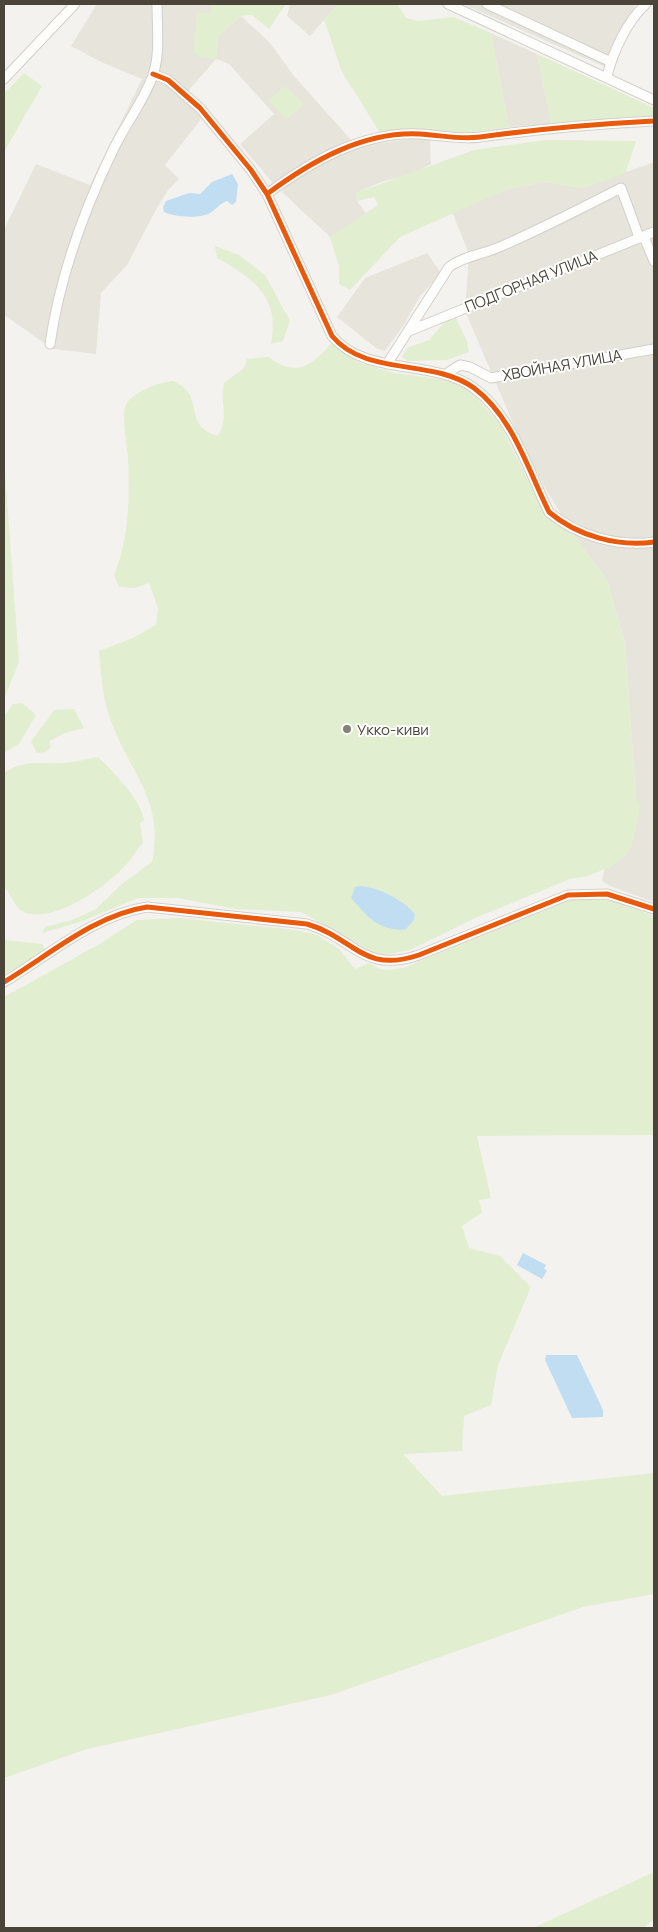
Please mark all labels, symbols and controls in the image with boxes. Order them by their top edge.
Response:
street label: ПОДГОРНАЯ УЛИЦА [462,245,601,317]
street label: ХВОЙНАЯ УЛИЦА [501,344,624,386]
place label: Укко-киви [357,719,429,740]
marker: Укко-киви [341,723,353,735]

